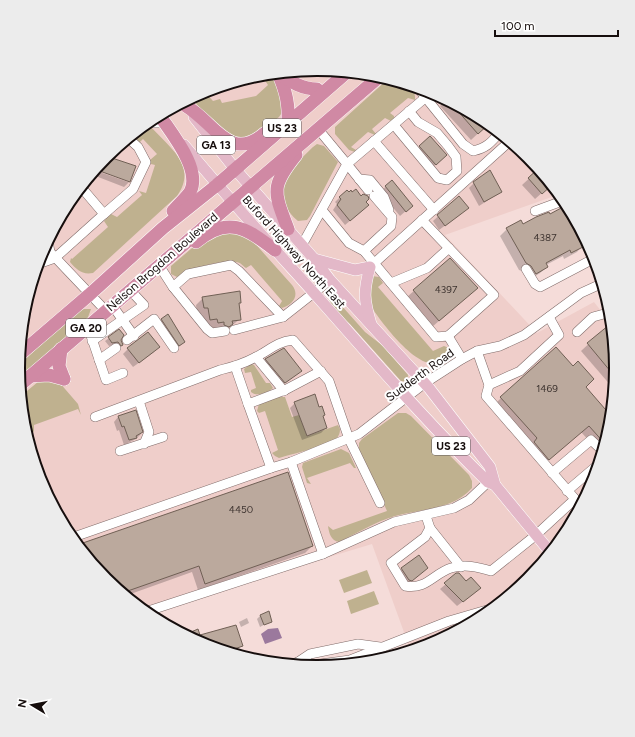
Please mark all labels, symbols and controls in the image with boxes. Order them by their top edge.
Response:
scale bar [495,12,618,38]
text: 100 m [501,19,535,33]
road number: US 23 [263,119,301,137]
road number: GA 13 [197,136,235,154]
street label: Buford Highway North East [240,193,349,312]
street label: Nelson Brogdon Boulevard [103,210,221,314]
house number: 4387 [533,231,557,244]
house number: 4397 [435,283,458,296]
road number: GA 20 [66,319,106,337]
street label: Sudderth Road [383,346,457,404]
house number: 1469 [536,382,558,395]
road number: US 23 [432,437,470,455]
house number: 4450 [229,503,253,516]
north arrow [12,685,52,725]
text: N [16,698,30,709]

